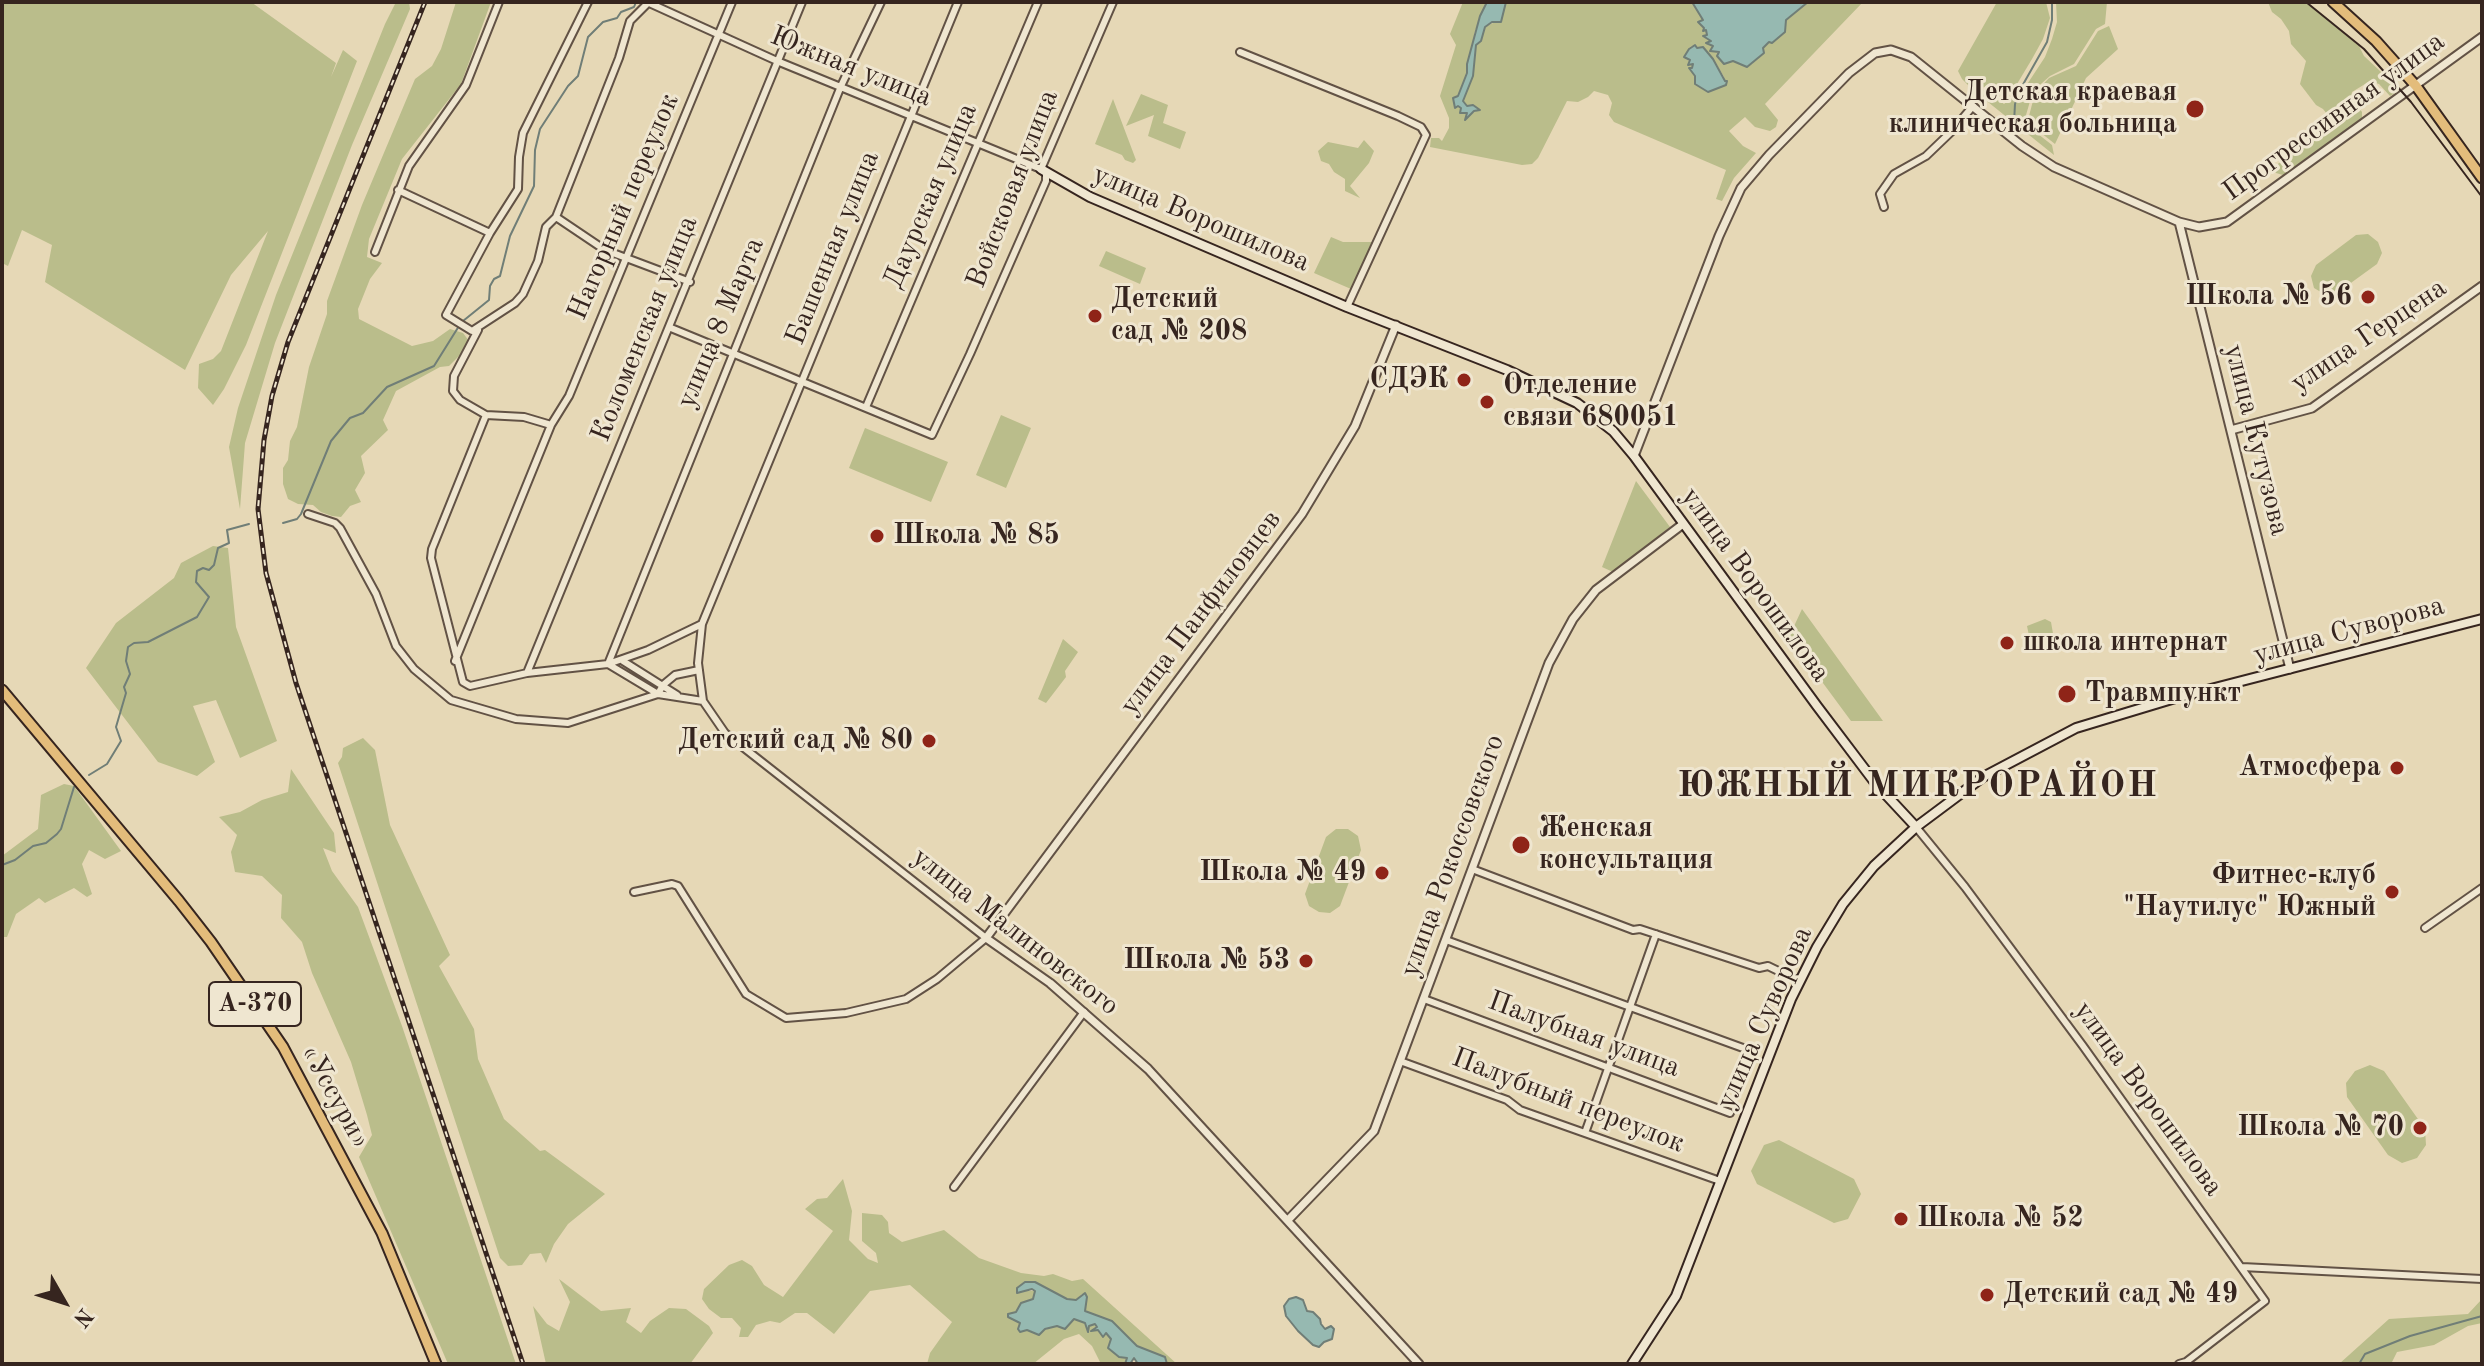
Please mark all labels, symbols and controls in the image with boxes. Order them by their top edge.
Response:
street label: Южная улица [765,19,937,115]
street label: Прогрессивная улица [2216,25,2452,209]
place label: Детская краевая клиническая больница [1889,76,2177,142]
street label: Войсковая улица [960,85,1066,293]
street label: Нагорный переулок [561,89,687,325]
street label: Даурская улица [877,98,985,294]
marker: Детская краевая клиническая больница [2184,98,2206,120]
street label: Башенная улица [779,146,887,350]
street label: улица Ворошилова [1087,158,1315,280]
street label: Коломенская улица [584,211,706,447]
street label: улица 8 Марта [670,232,772,414]
street label: улица Герцена [2285,272,2453,400]
place label: Школа № 56 [2185,280,2352,314]
place label: Детский сад № 208 [1111,283,1247,349]
marker: Школа № 56 [2359,288,2377,306]
marker: Детский сад № 208 [1086,307,1104,325]
street label: улица Кутузова [2216,341,2296,539]
place label: СДЭК [1369,363,1448,397]
place label: Отделение связи 680051 [1503,369,1679,435]
marker: СДЭК [1455,371,1473,389]
marker: Отделение связи 680051 [1478,393,1496,411]
street label: улица Ворошилова [1673,481,1837,689]
street label: улица Панфиловцев [1113,504,1289,722]
place label: Школа № 85 [893,519,1060,553]
marker: Школа № 85 [868,527,886,545]
street label: улица Суворова [2250,589,2448,673]
place label: школа интернат [2023,626,2228,660]
marker: школа интернат [1998,634,2016,652]
place label: Травмпункт [2085,677,2241,711]
marker: Травмпункт [2056,683,2078,705]
place label: Детский сад № 80 [678,724,913,758]
street label: улица Рокоссовского [1394,730,1512,982]
marker: Детский сад № 80 [920,732,938,750]
place label: Атмосфера [2238,751,2381,785]
marker: Атмосфера [2388,759,2406,777]
district label: ЮЖНЫЙ МИКРОРАЙОН [1677,765,2159,809]
place label: Женская консультация [1539,812,1713,878]
marker: Женская консультация [1510,834,1532,856]
street label: улица Малиновского [905,841,1125,1023]
place label: Школа № 49 [1199,856,1366,890]
place label: Фитнес-клуб "Наутилус" Южный [2124,859,2376,925]
marker: Школа № 49 [1373,864,1391,882]
marker: Фитнес-клуб "Наутилус" Южный [2383,883,2401,901]
street label: улица Суворова [1710,922,1820,1114]
place label: Школа № 53 [1123,944,1290,978]
marker: Школа № 53 [1297,952,1315,970]
road number: А-370 [209,982,301,1026]
street label: Палубная улица [1483,985,1685,1085]
street label: улица Ворошилова [2066,995,2230,1203]
street label: «Уссури» [293,1039,377,1155]
street label: Палубный переулок [1447,1041,1689,1161]
place label: Школа № 70 [2237,1111,2404,1145]
marker: Школа № 70 [2411,1119,2429,1137]
place label: Школа № 52 [1917,1202,2084,1236]
marker: Школа № 52 [1892,1210,1910,1228]
north arrow [24,1262,104,1342]
place label: Детский сад № 49 [2003,1278,2238,1312]
marker: Детский сад № 49 [1978,1286,1996,1304]
text: N [69,1304,96,1331]

